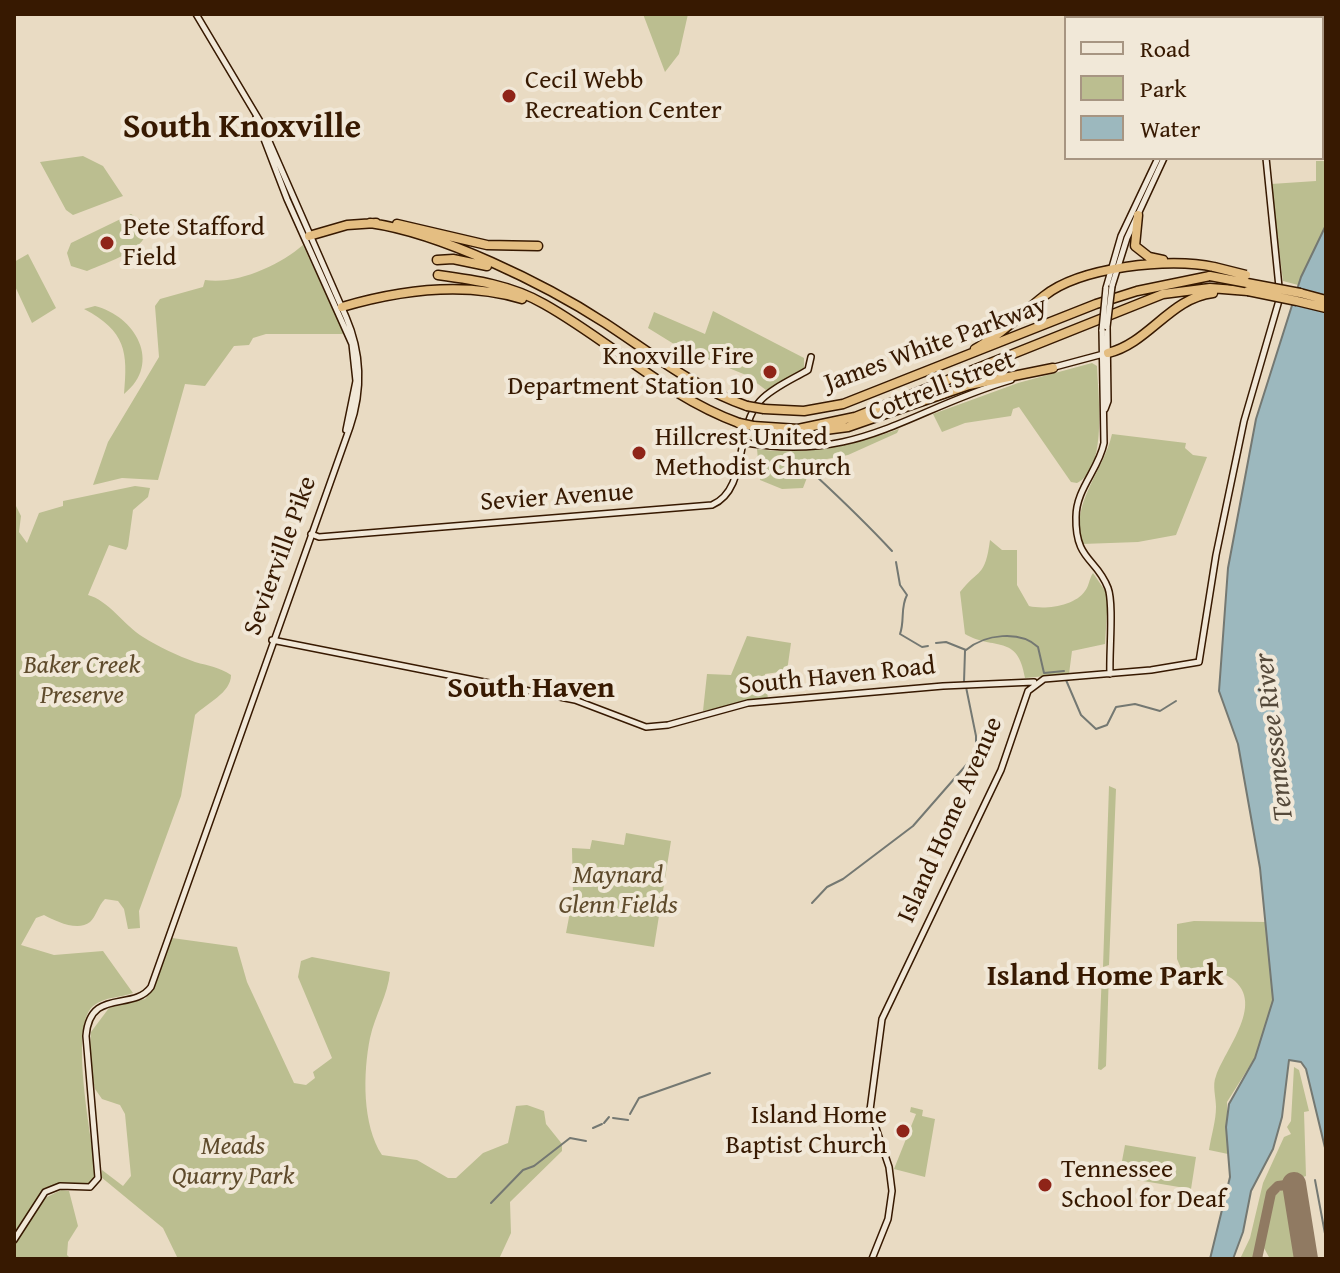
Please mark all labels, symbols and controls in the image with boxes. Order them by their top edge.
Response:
legend [1064,16,1324,160]
text: Road [1140,31,1190,66]
place label: Cecil Webb Recreation Center [525,65,722,126]
text: Park [1140,71,1186,106]
marker: Cecil Webb Recreation Center [500,87,518,105]
district label: South Knoxville [123,108,361,148]
text: Water [1140,111,1200,146]
place label: Pete Stafford Field [123,212,265,274]
marker: Pete Stafford Field [98,234,116,252]
street label: James White Parkway [820,290,1052,400]
place label: Knoxville Fire Department Station 10 [508,341,754,402]
street label: Cottrell Street [864,345,1020,429]
marker: Knoxville Fire Department Station 10 [761,363,779,381]
place label: Hillcrest United Methodist Church [655,422,851,484]
marker: Hillcrest United Methodist Church [630,444,648,462]
street label: Sevierville Pike [238,472,324,640]
street label: Sevier Avenue [479,477,635,519]
park label: Baker Creek Preserve [24,650,140,712]
street label: South Haven Road [737,651,937,703]
water label: Tennessee River [1248,651,1302,823]
district label: South Haven [447,671,615,707]
street label: Island Home Avenue [892,712,1010,928]
park label: Maynard Glenn Fields [558,860,678,922]
district label: Island Home Park [987,959,1223,995]
place label: Island Home Baptist Church [725,1100,887,1162]
marker: Island Home Baptist Church [894,1122,912,1140]
park label: Meads Quarry Park [172,1131,294,1192]
place label: Tennessee School for Deaf [1061,1154,1226,1216]
marker: Tennessee School for Deaf [1036,1176,1054,1194]

